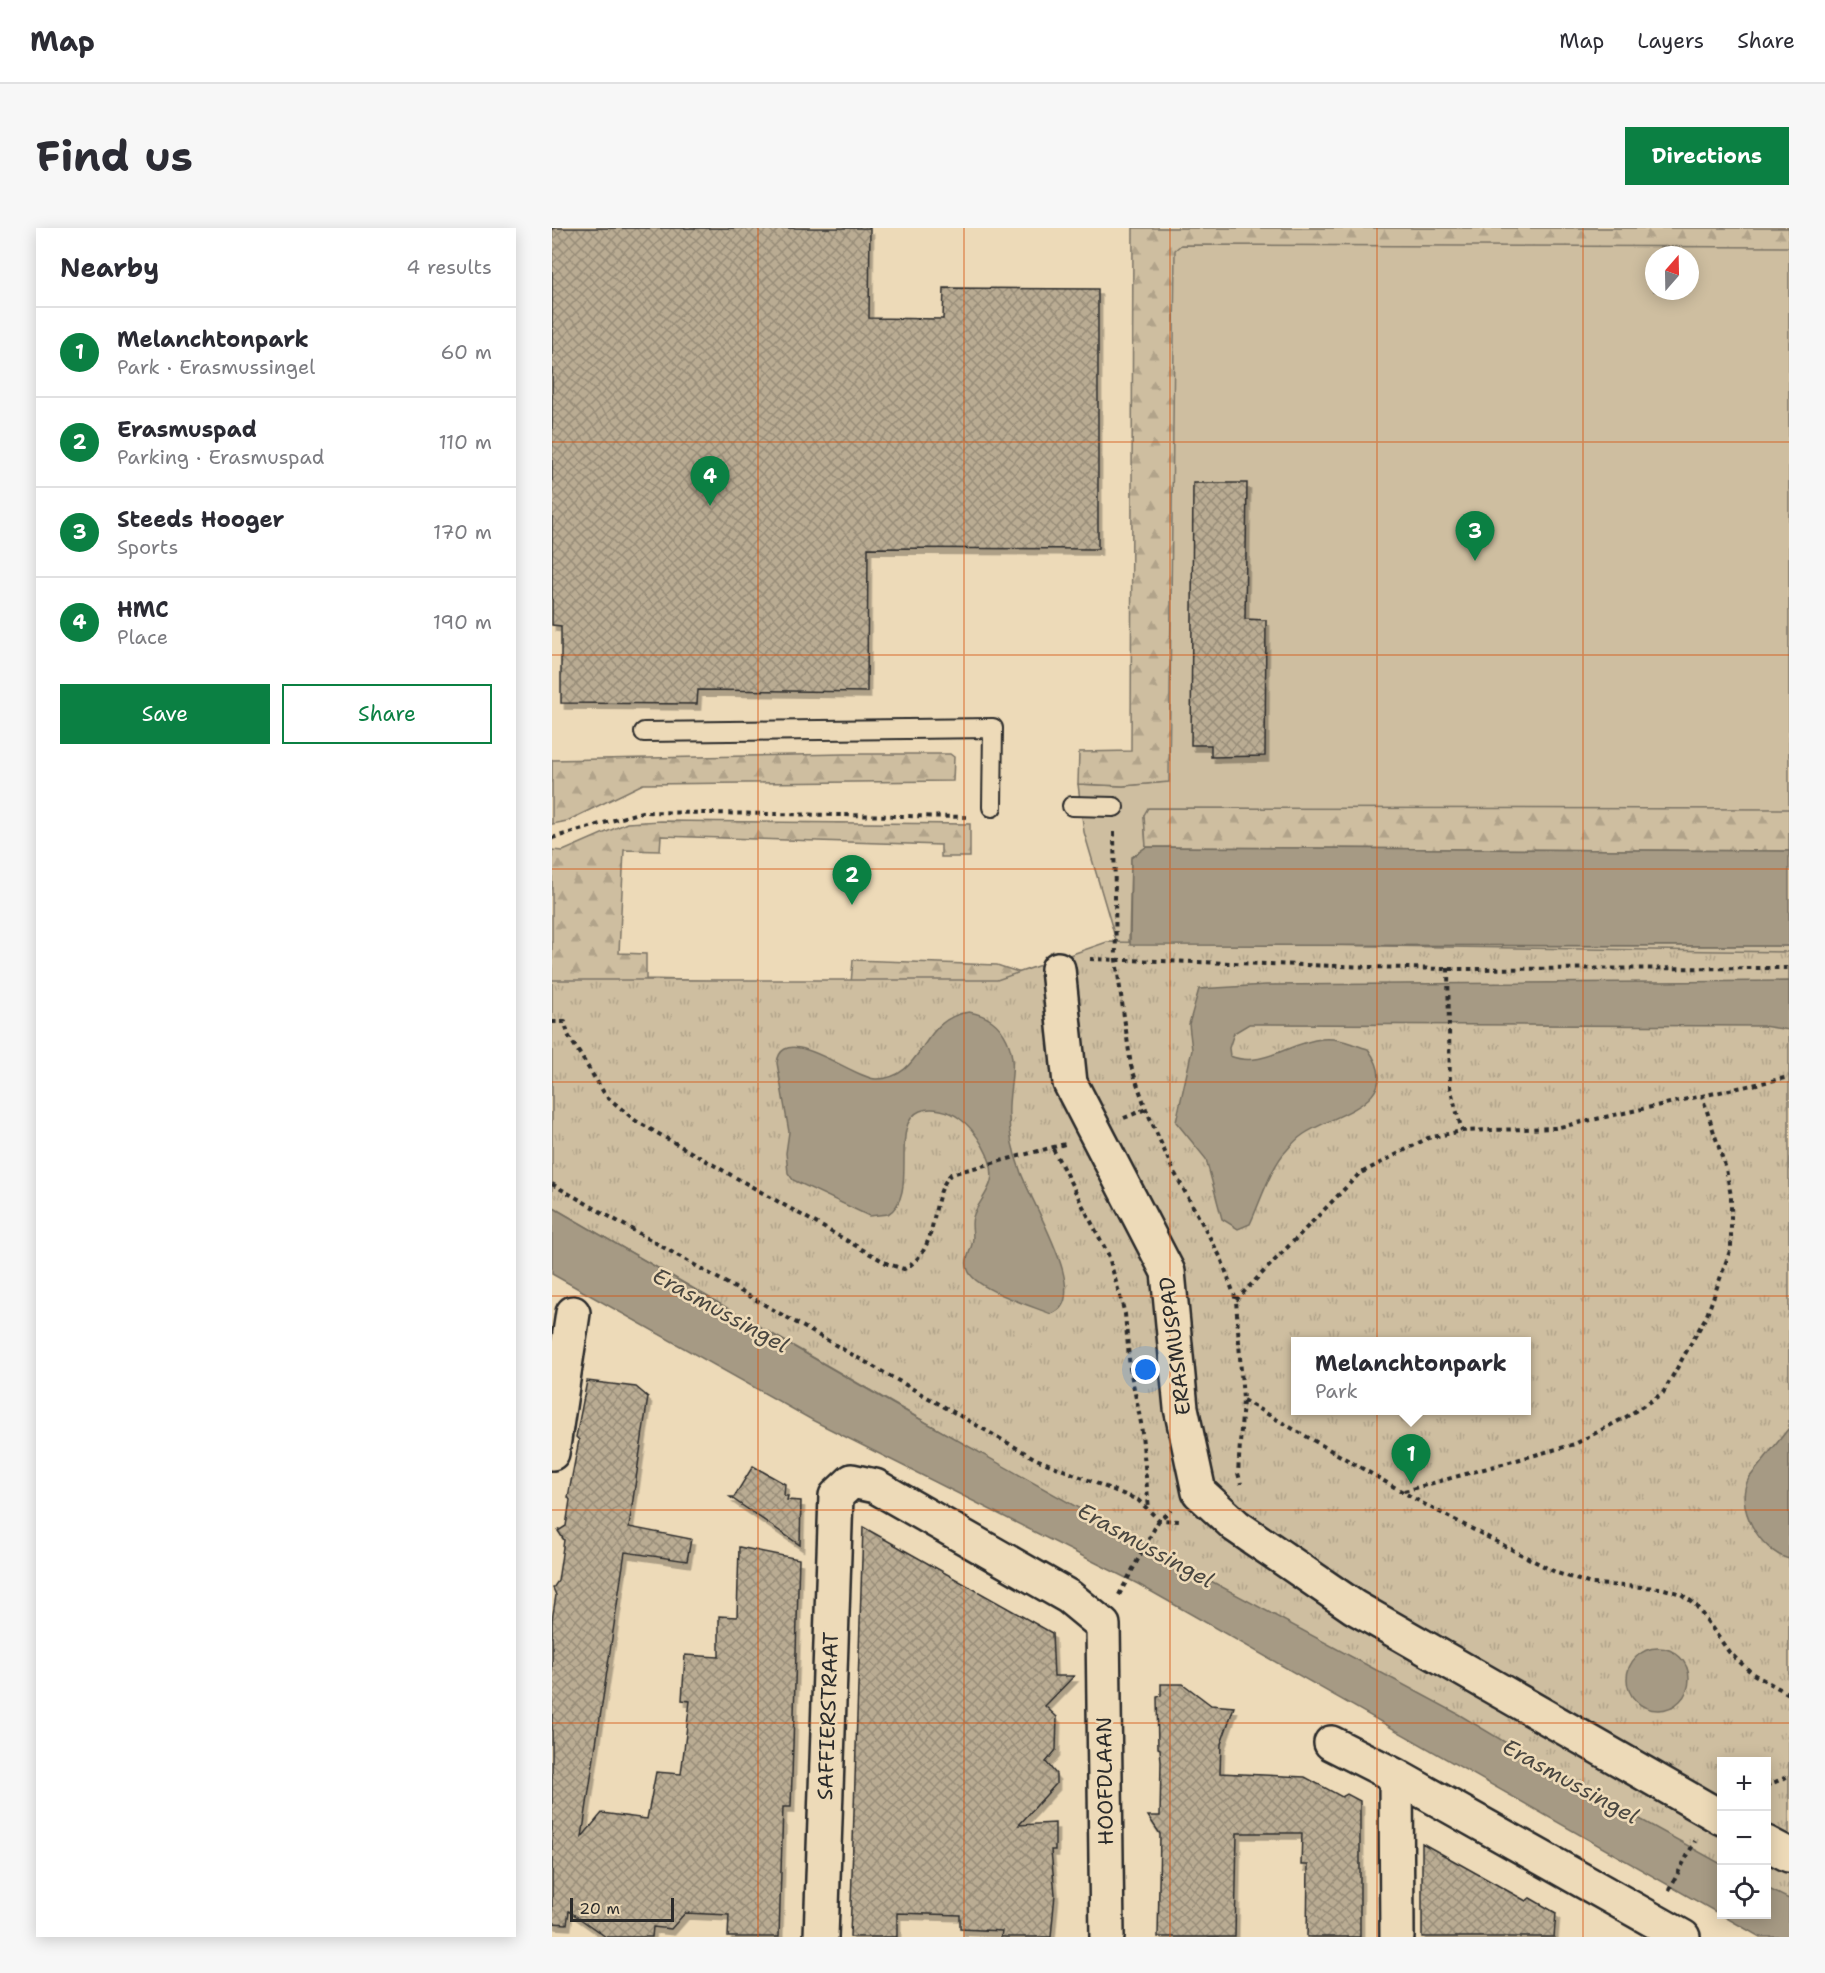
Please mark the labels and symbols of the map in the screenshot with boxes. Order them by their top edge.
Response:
north arrow [1645,246,1699,300]
pin: 4 [690,456,730,506]
pin: 3 [1456,512,1494,561]
pin: 2 [832,856,872,905]
water label: Erasmussingel [647,1261,794,1360]
street label: ERASMUSPAD [1153,1275,1197,1417]
your location [1131,1355,1160,1384]
pin: 1 [1392,1434,1430,1484]
water label: Erasmussingel [1072,1496,1219,1595]
street label: SAFFIERSTRAAT [811,1631,845,1801]
street label: HOOFDLAAN [1090,1716,1120,1846]
water label: Erasmussingel [1497,1732,1644,1831]
scale bar [570,1895,674,1922]

